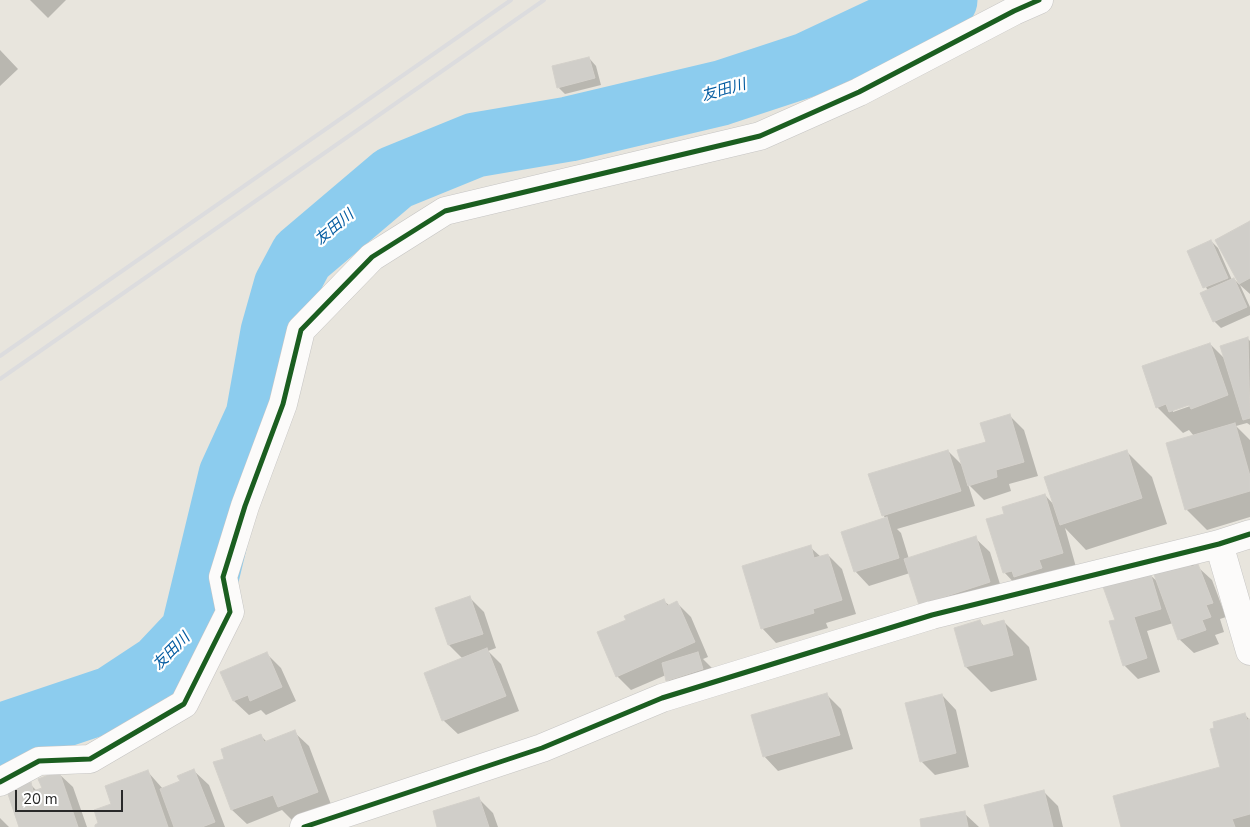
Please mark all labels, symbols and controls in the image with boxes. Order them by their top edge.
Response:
water label: 友田川 [700,76,748,106]
water label: 友田川 [312,207,358,249]
water label: 友田川 [150,630,194,674]
scale bar [18,780,125,812]
text: 20 m [23,789,58,809]

